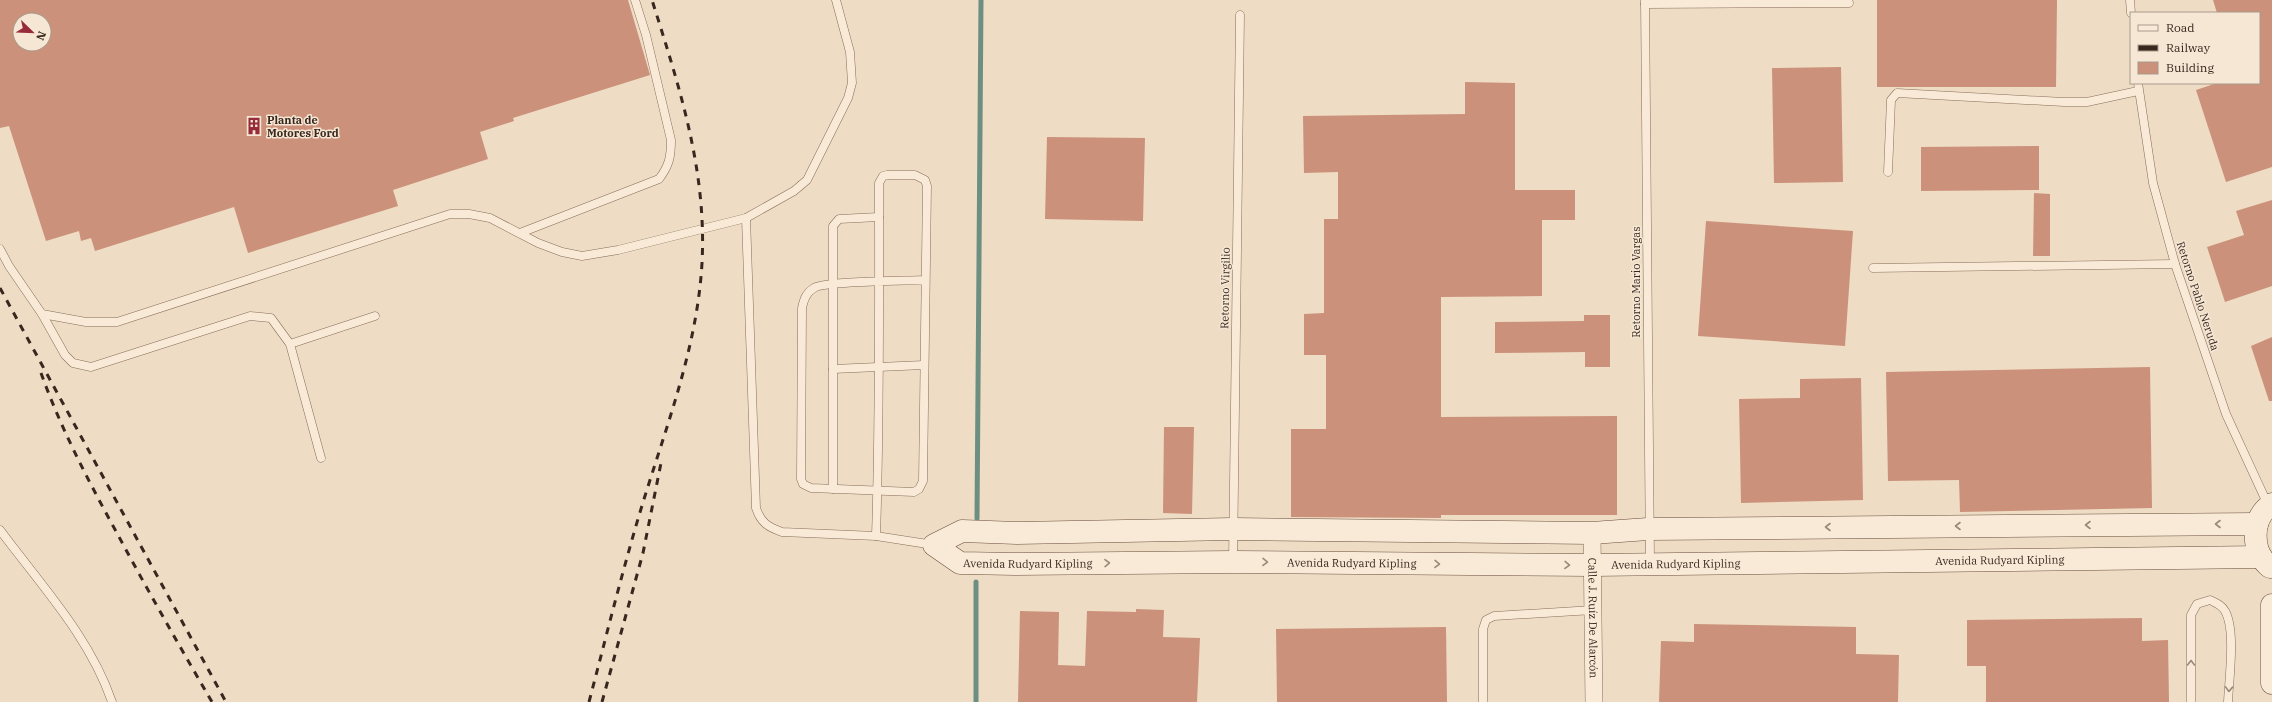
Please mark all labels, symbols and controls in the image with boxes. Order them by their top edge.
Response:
north arrow [12,12,52,52]
legend [2130,12,2260,84]
text: Road [2166,20,2195,35]
text: N [33,29,49,43]
text: Railway [2166,40,2211,55]
text: Building [2166,60,2214,75]
place label: Planta de Motores Ford [267,113,339,140]
building icon: Planta de Motores Ford [244,116,264,136]
street label: Retorno Mario Vargas [1629,226,1643,338]
street label: Retorno Pablo Neruda [2174,240,2222,352]
street label: Retorno Virgilio [1217,247,1233,329]
one-way arrow [2215,520,2221,528]
one-way arrow [2085,521,2091,529]
one-way arrow [1955,522,1961,530]
one-way arrow [1825,523,1831,531]
street label: Avenida Rudyard Kipling [1935,552,2064,568]
street label: Avenida Rudyard Kipling [1287,555,1417,571]
street label: Avenida Rudyard Kipling [963,556,1093,571]
street label: Avenida Rudyard Kipling [1611,556,1741,572]
one-way arrow [1262,558,1268,566]
street label: Calle J. Ruíz De Alarcón [1585,558,1601,678]
one-way arrow [1104,559,1110,567]
one-way arrow [1434,560,1440,568]
one-way arrow [1564,561,1570,569]
one-way arrow [2187,660,2195,666]
one-way arrow [2225,686,2233,692]

